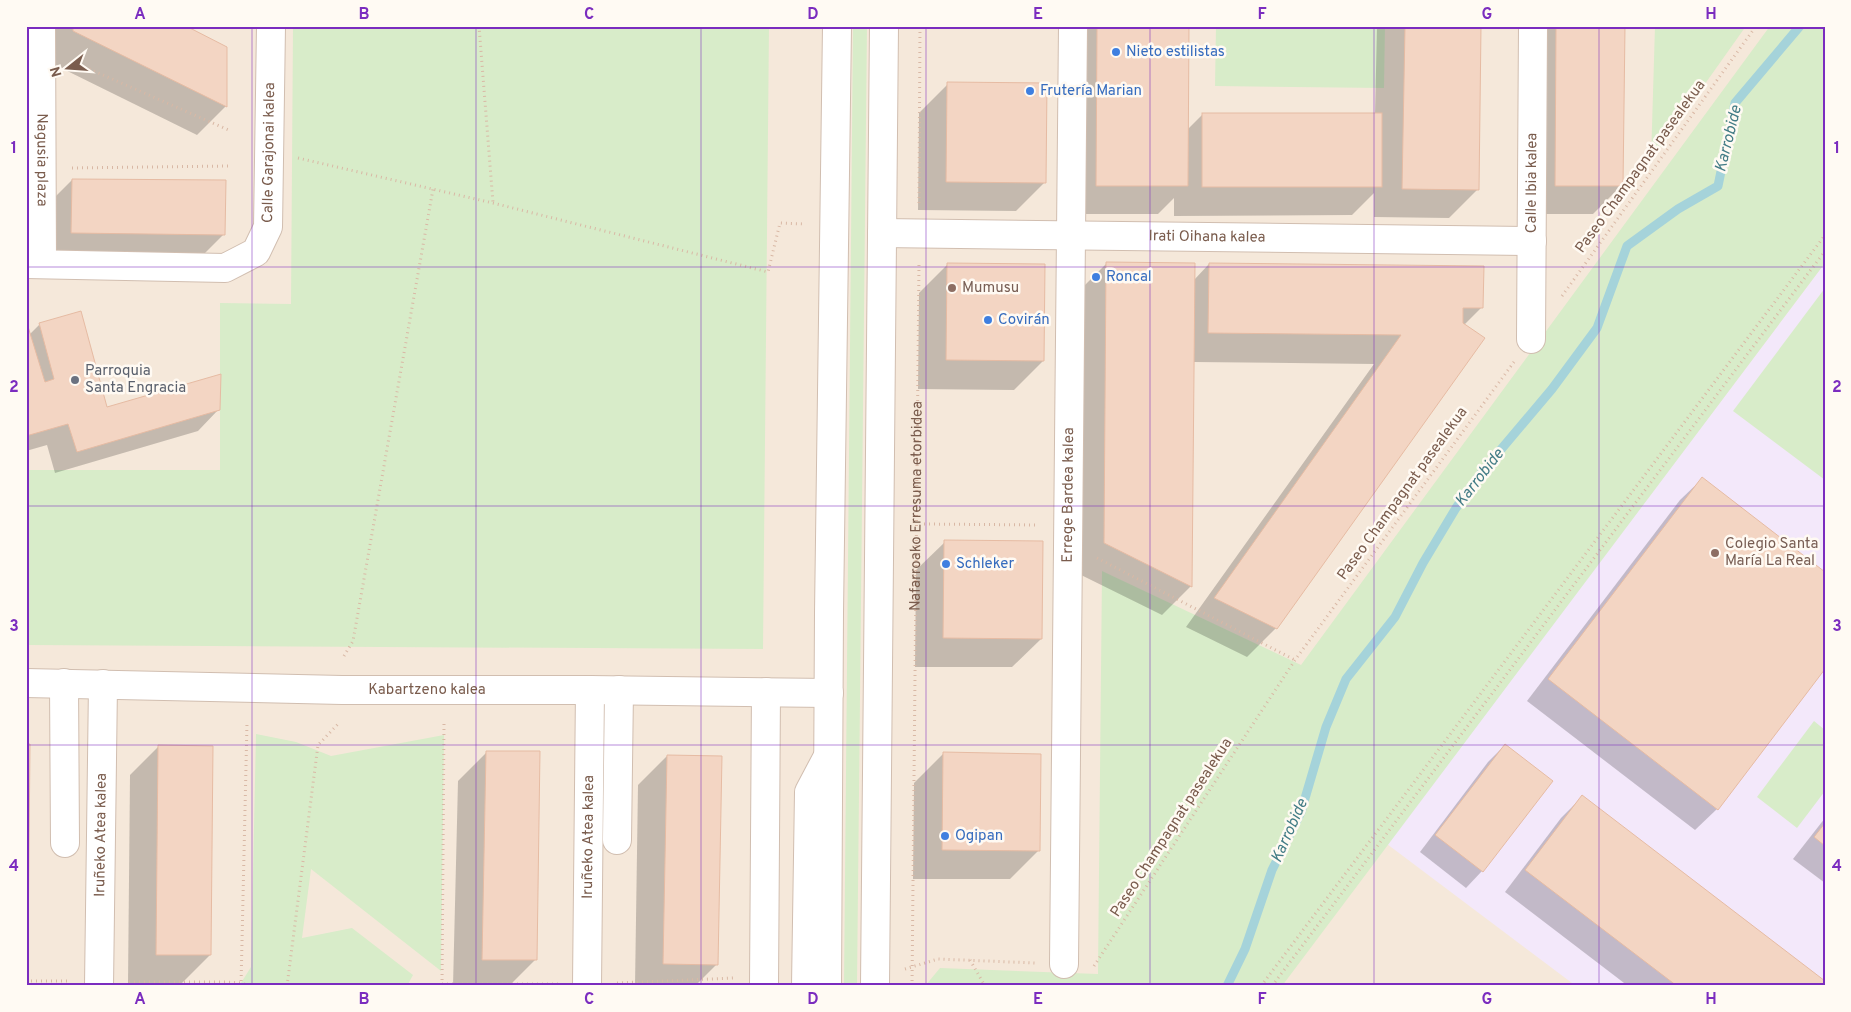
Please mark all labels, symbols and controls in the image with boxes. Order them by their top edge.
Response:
text: A [134,5,146,25]
text: B [358,5,370,25]
text: C [584,5,594,25]
text: D [807,5,819,25]
text: E [1033,5,1043,25]
text: F [1257,5,1267,25]
text: G [1482,5,1492,25]
text: H [1705,5,1717,25]
north arrow [42,42,92,92]
place label: Nieto estilistas [1126,43,1225,62]
marker: Nieto estilistas [1110,46,1122,58]
text: N [47,64,67,79]
street label: Paseo Champagnat pasealekua [1572,77,1710,257]
street label: Calle Garajonai kalea [259,82,280,223]
place label: Frutería Marian [1040,82,1142,101]
marker: Frutería Marian [1024,85,1036,97]
water label: Karrobide [1711,103,1747,174]
street label: Nagusia plaza [32,113,51,207]
street label: Calle Ibia kalea [1522,133,1542,233]
text: 1 [11,139,17,159]
text: 1 [1834,139,1840,159]
street label: Irati Oihana kalea [1148,227,1266,247]
place label: Roncal [1106,268,1152,287]
marker: Roncal [1090,271,1102,283]
place label: Mumusu [962,279,1019,298]
marker: Mumusu [946,282,958,294]
place label: Covirán [998,311,1050,330]
marker: Covirán [982,314,994,326]
place label: Parroquia Santa Engracia [85,362,186,398]
marker: Parroquia Santa Engracia [69,374,81,386]
text: 2 [9,378,19,398]
text: 2 [1832,378,1842,398]
street label: Nafarroako Erresuma etorbidea [906,401,927,611]
street label: Paseo Champagnat pasealekua [1334,404,1472,584]
street label: Errege Bardea kalea [1058,427,1079,563]
water label: Karrobide [1451,445,1509,511]
place label: Colegio Santa María La Real [1725,535,1818,571]
marker: Colegio Santa María La Real [1709,547,1721,559]
place label: Schleker [956,555,1014,574]
marker: Schleker [940,558,952,570]
text: 3 [9,617,19,637]
text: 3 [1832,617,1842,637]
street label: Kabartzeno kalea [368,681,486,700]
street label: Paseo Champagnat pasealekua [1107,735,1237,921]
street label: Iruñeko Atea kalea [91,773,111,897]
street label: Iruñeko Atea kalea [578,775,599,899]
water label: Karrobide [1267,795,1313,866]
place label: Ogipan [955,827,1003,846]
marker: Ogipan [939,830,951,842]
text: 4 [9,857,19,877]
text: 4 [1832,857,1842,877]
text: A [134,990,146,1010]
text: B [358,990,370,1010]
text: C [584,990,594,1010]
text: D [807,990,819,1010]
text: E [1033,990,1043,1010]
text: F [1257,990,1267,1010]
text: G [1482,990,1492,1010]
text: H [1705,990,1717,1010]

